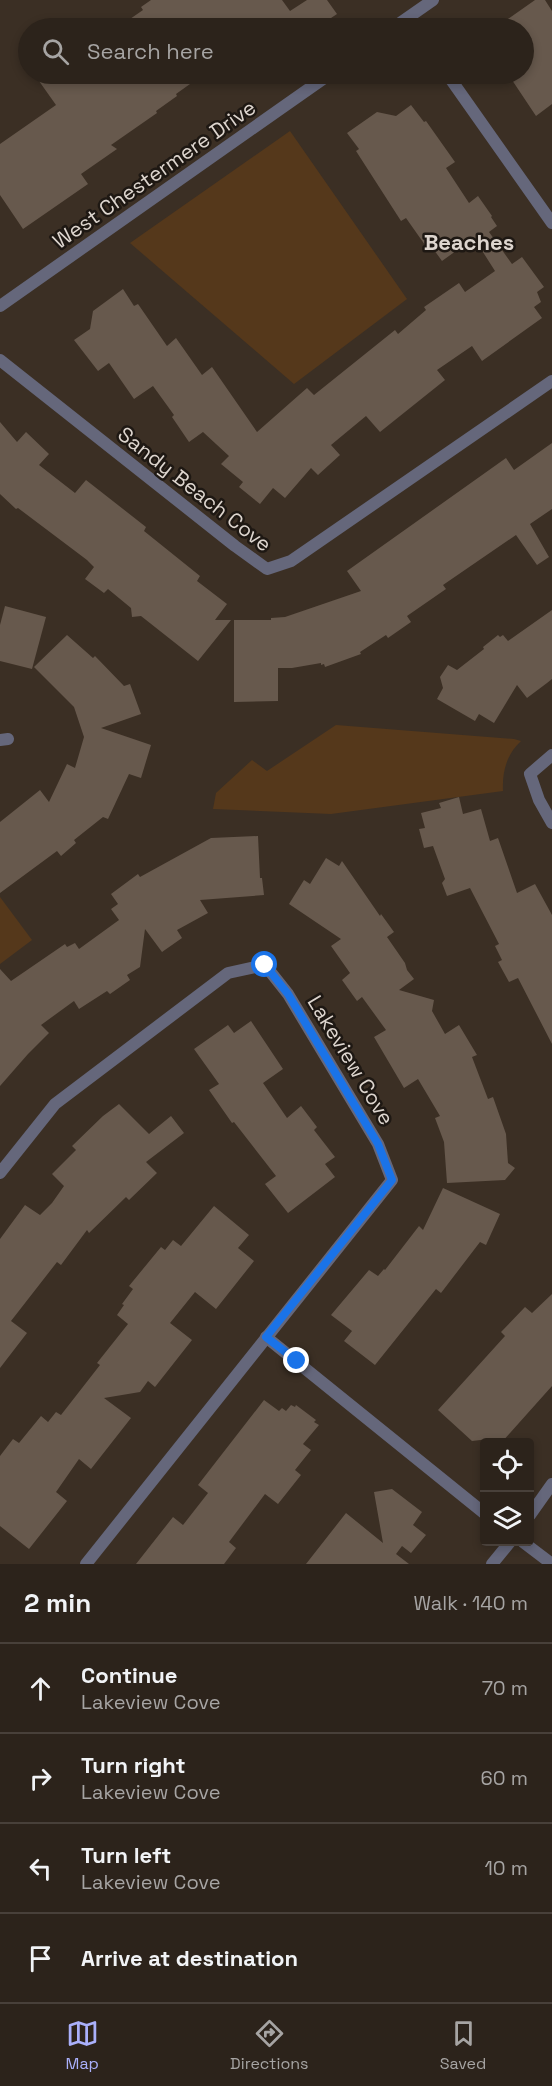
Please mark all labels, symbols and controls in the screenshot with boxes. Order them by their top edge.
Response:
search box [18,18,534,84]
icon: search [39,35,72,68]
text: Search here [87,37,214,65]
street label: West Chestermere Drive [47,94,261,254]
district label: Beaches [424,228,514,256]
street label: Sandy Beach Cove [113,421,277,557]
route start [251,951,277,977]
street label: Lakeview Cove [302,990,400,1130]
route end [283,1347,309,1373]
map controls [480,1438,534,1546]
button: locate [480,1438,534,1492]
button: layers [480,1492,534,1546]
text: 2 min [24,1586,91,1620]
text: Walk · 140 m [414,1590,528,1616]
text: Continue [81,1661,177,1689]
icon: ahead [24,1672,57,1705]
text: 70 m [482,1675,528,1701]
text: Lakeview Cove [81,1689,221,1715]
text: Turn right [81,1751,186,1779]
icon: right [24,1762,57,1795]
text: 60 m [481,1765,528,1791]
text: Lakeview Cove [81,1779,221,1805]
text: Turn left [81,1841,171,1869]
icon: left [24,1852,57,1885]
text: 10 m [484,1855,528,1881]
text: Lakeview Cove [81,1869,221,1895]
icon: arrive [24,1942,57,1975]
text: Arrive at destination [81,1944,298,1972]
tab: Map [66,2017,99,2074]
tab: Directions [230,2017,309,2074]
tab: Saved [440,2017,486,2074]

